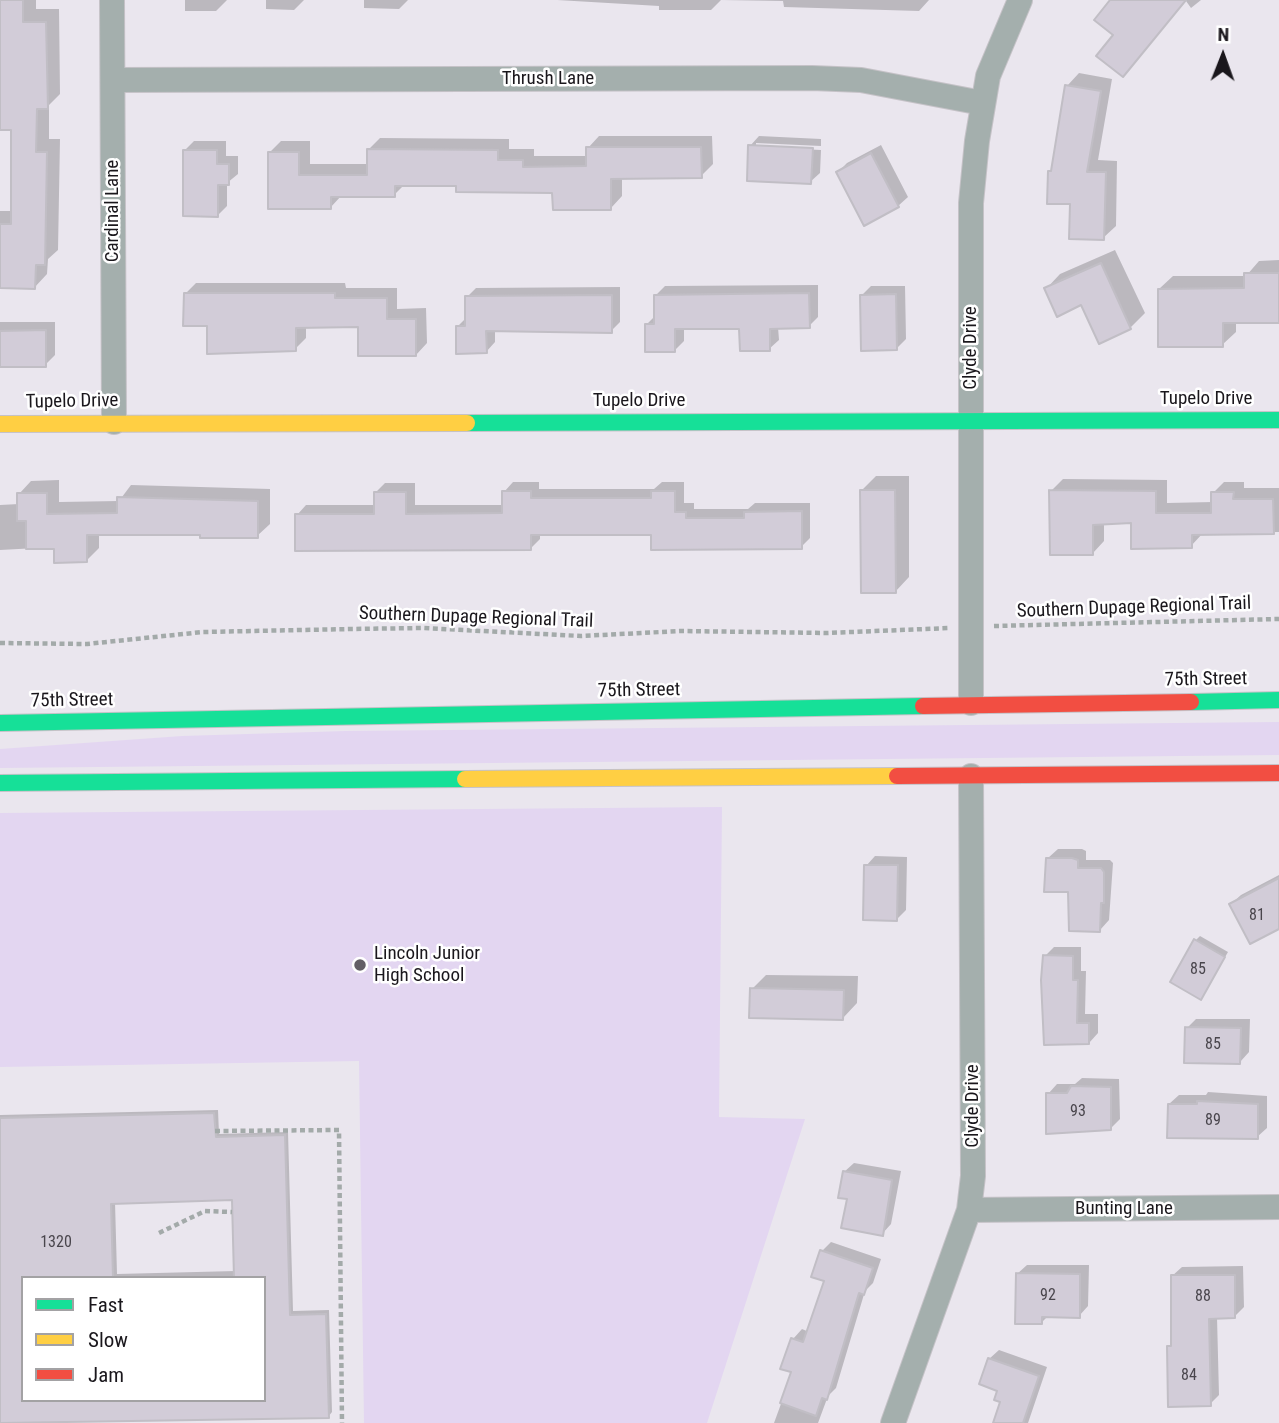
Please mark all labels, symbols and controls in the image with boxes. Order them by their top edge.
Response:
north arrow [1188,21,1258,91]
text: N [1217,23,1229,46]
street label: Thrush Lane [502,68,594,90]
street label: Cardinal Lane [102,160,124,262]
street label: Clyde Drive [960,306,982,390]
street label: Tupelo Drive [1160,388,1252,410]
street label: Tupelo Drive [25,390,119,414]
street label: Tupelo Drive [593,390,685,412]
street label: Southern Dupage Regional Trail [1016,593,1252,623]
street label: Southern Dupage Regional Trail [358,603,594,633]
street label: 75th Street [1165,668,1247,692]
street label: 75th Street [598,679,680,703]
street label: 75th Street [31,689,113,713]
house number: 81 [1249,906,1265,926]
place label: Lincoln Junior High School [374,943,480,987]
marker: Lincoln Junior High School [352,957,368,973]
house number: 85 [1190,960,1206,980]
house number: 85 [1205,1035,1221,1055]
street label: Clyde Drive [962,1064,984,1148]
house number: 93 [1070,1102,1086,1122]
house number: 89 [1205,1111,1221,1131]
street label: Bunting Lane [1075,1198,1173,1220]
house number: 1320 [40,1233,72,1253]
legend [21,1276,266,1402]
house number: 92 [1040,1286,1056,1306]
house number: 88 [1195,1287,1211,1307]
text: Fast [88,1293,124,1317]
text: Slow [88,1328,128,1352]
text: Jam [88,1363,124,1387]
house number: 84 [1181,1366,1197,1386]

